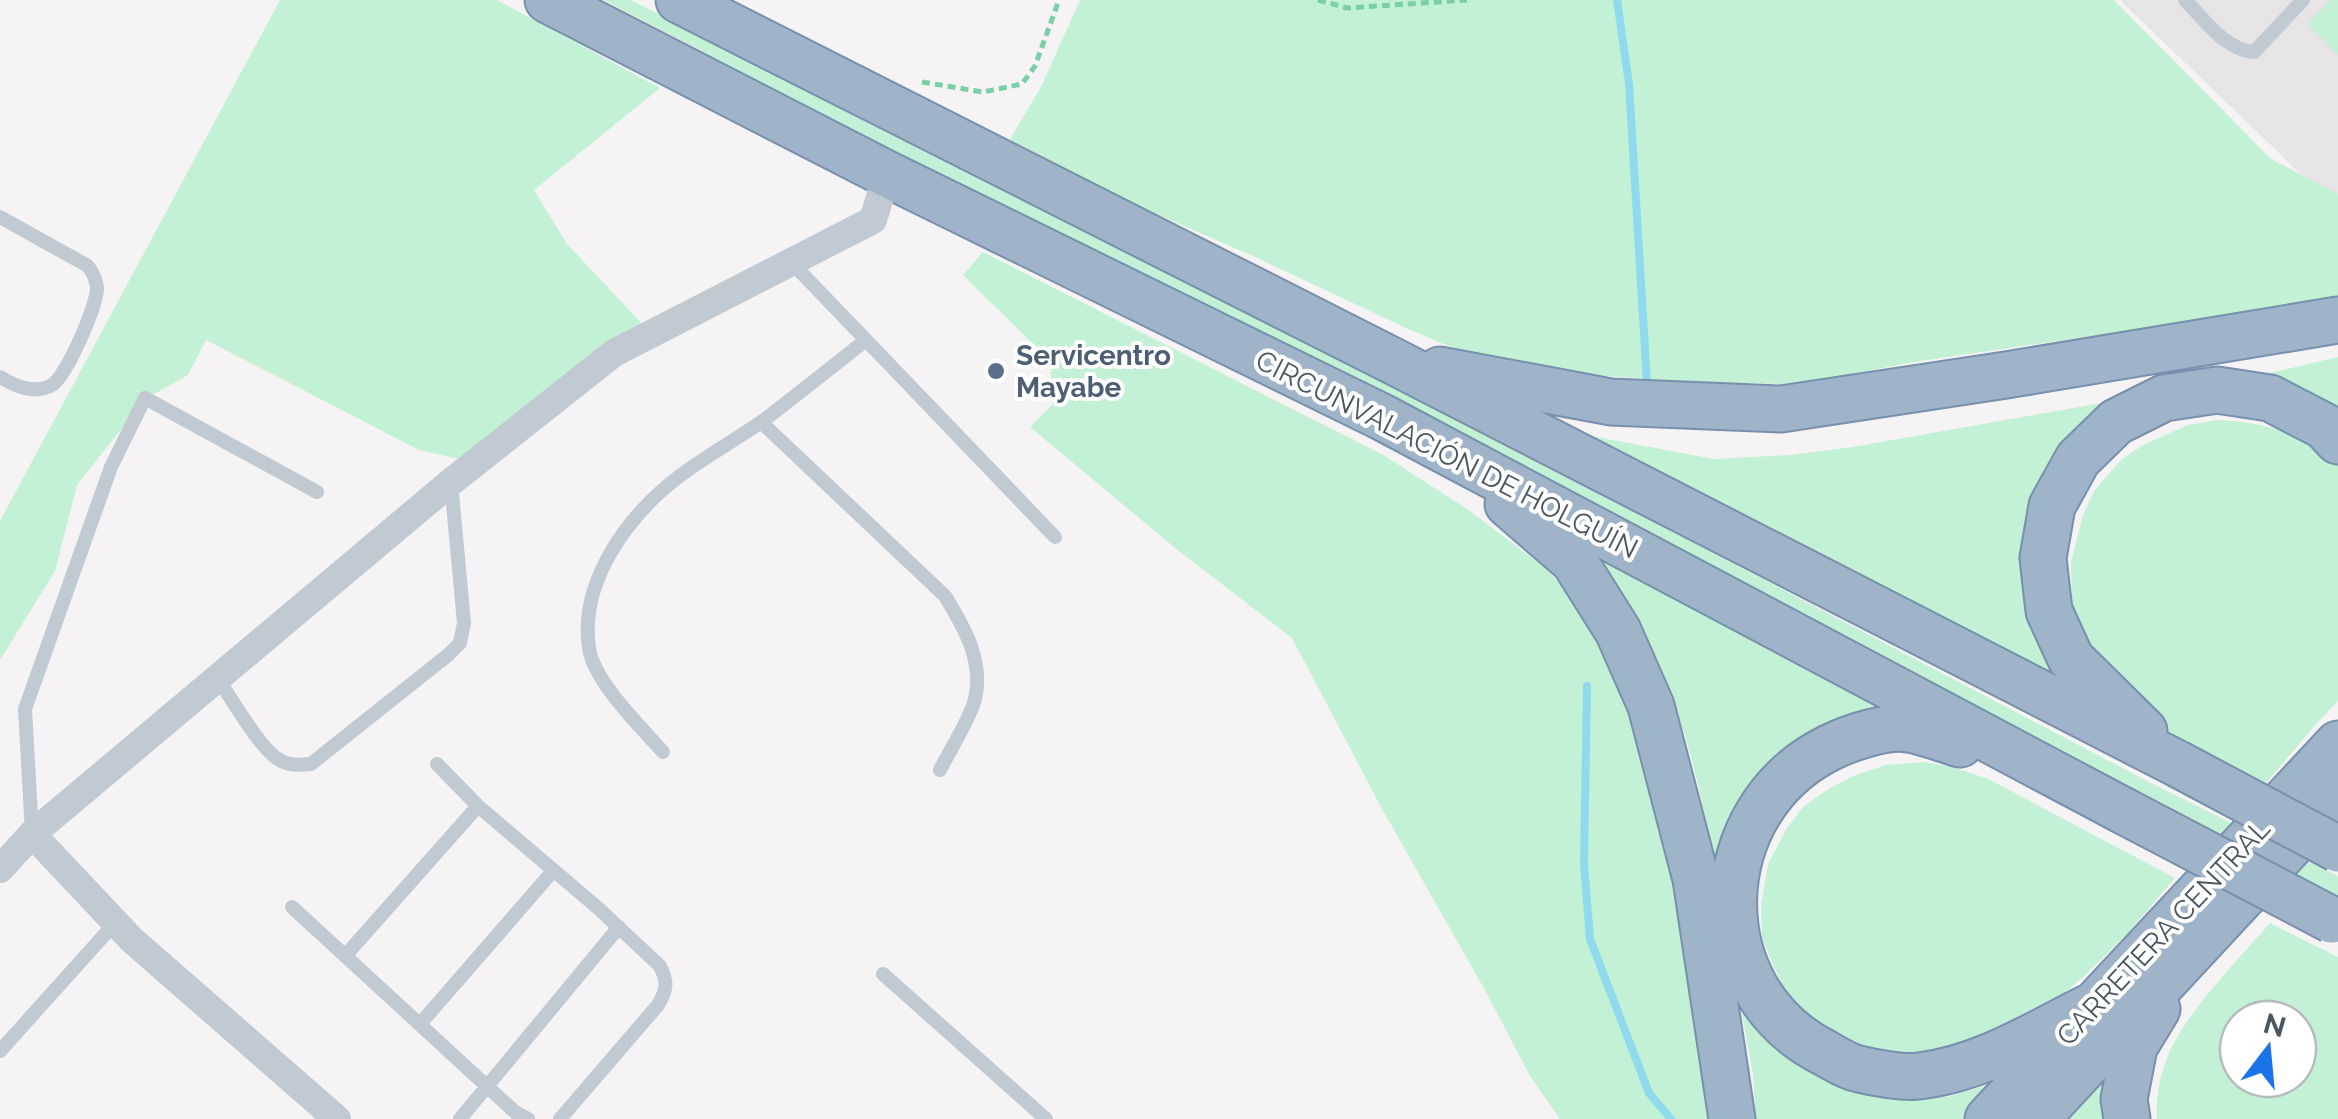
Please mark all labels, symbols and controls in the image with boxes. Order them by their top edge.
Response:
place label: Servicentro Mayabe [1016,339,1171,404]
street label: CIRCUNVALACIÓN DE HOLGUÍN [1250,343,1643,565]
marker: Servicentro Mayabe [985,360,1007,382]
street label: CARRETERA CENTRAL [2049,811,2277,1053]
north arrow [2218,999,2318,1099]

